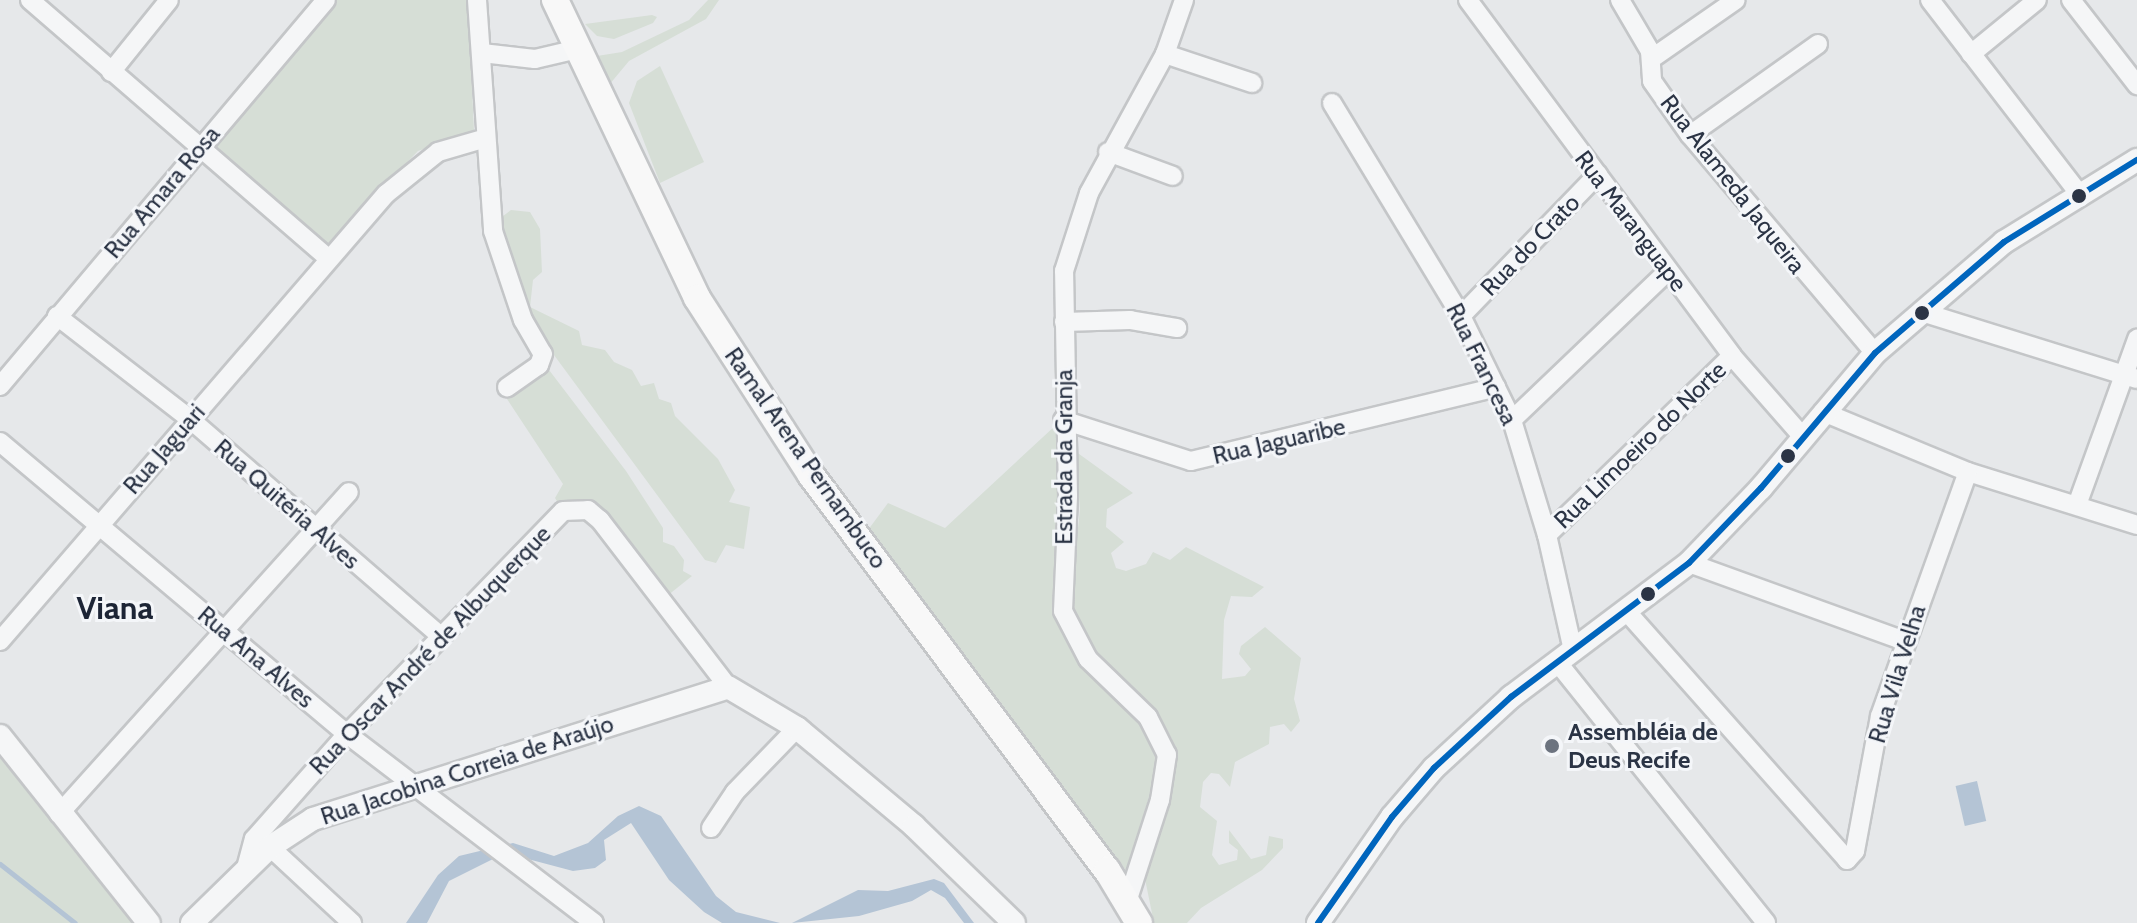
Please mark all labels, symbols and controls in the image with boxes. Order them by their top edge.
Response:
street label: Rua Alameda Jaqueira [1654,89,1812,279]
street label: Rua Amara Rosa [98,120,226,264]
street label: Rua Maranguape [1569,145,1693,297]
street label: Rua do Crato [1474,188,1586,302]
unlabelled marker [2071,188,2087,204]
street label: Rua Francesa [1440,298,1524,430]
unlabelled marker [1914,305,1930,321]
street label: Ramal Arena Pernambuco [719,342,893,574]
street label: Rua Limoeiro do Norte [1548,356,1732,534]
street label: Estrada da Granja [1050,369,1078,545]
street label: Rua Jaguari [117,398,211,500]
street label: Rua Jaguaribe [1210,412,1348,470]
street label: Rua Quitéria Alves [208,433,366,575]
unlabelled marker [1780,448,1796,464]
street label: Rua Oscar André de Albuquerque [303,520,557,780]
unlabelled marker [1640,586,1656,602]
district label: Viana [77,589,153,627]
street label: Rua Ana Alves [192,600,320,714]
street label: Rua Vila Velha [1862,602,1932,746]
street label: Rua Jacobina Correia de Araújo [317,709,617,831]
place label: Assembléia de Deus Recife [1568,718,1718,774]
marker: Assembléia de Deus Recife [1543,737,1561,755]

